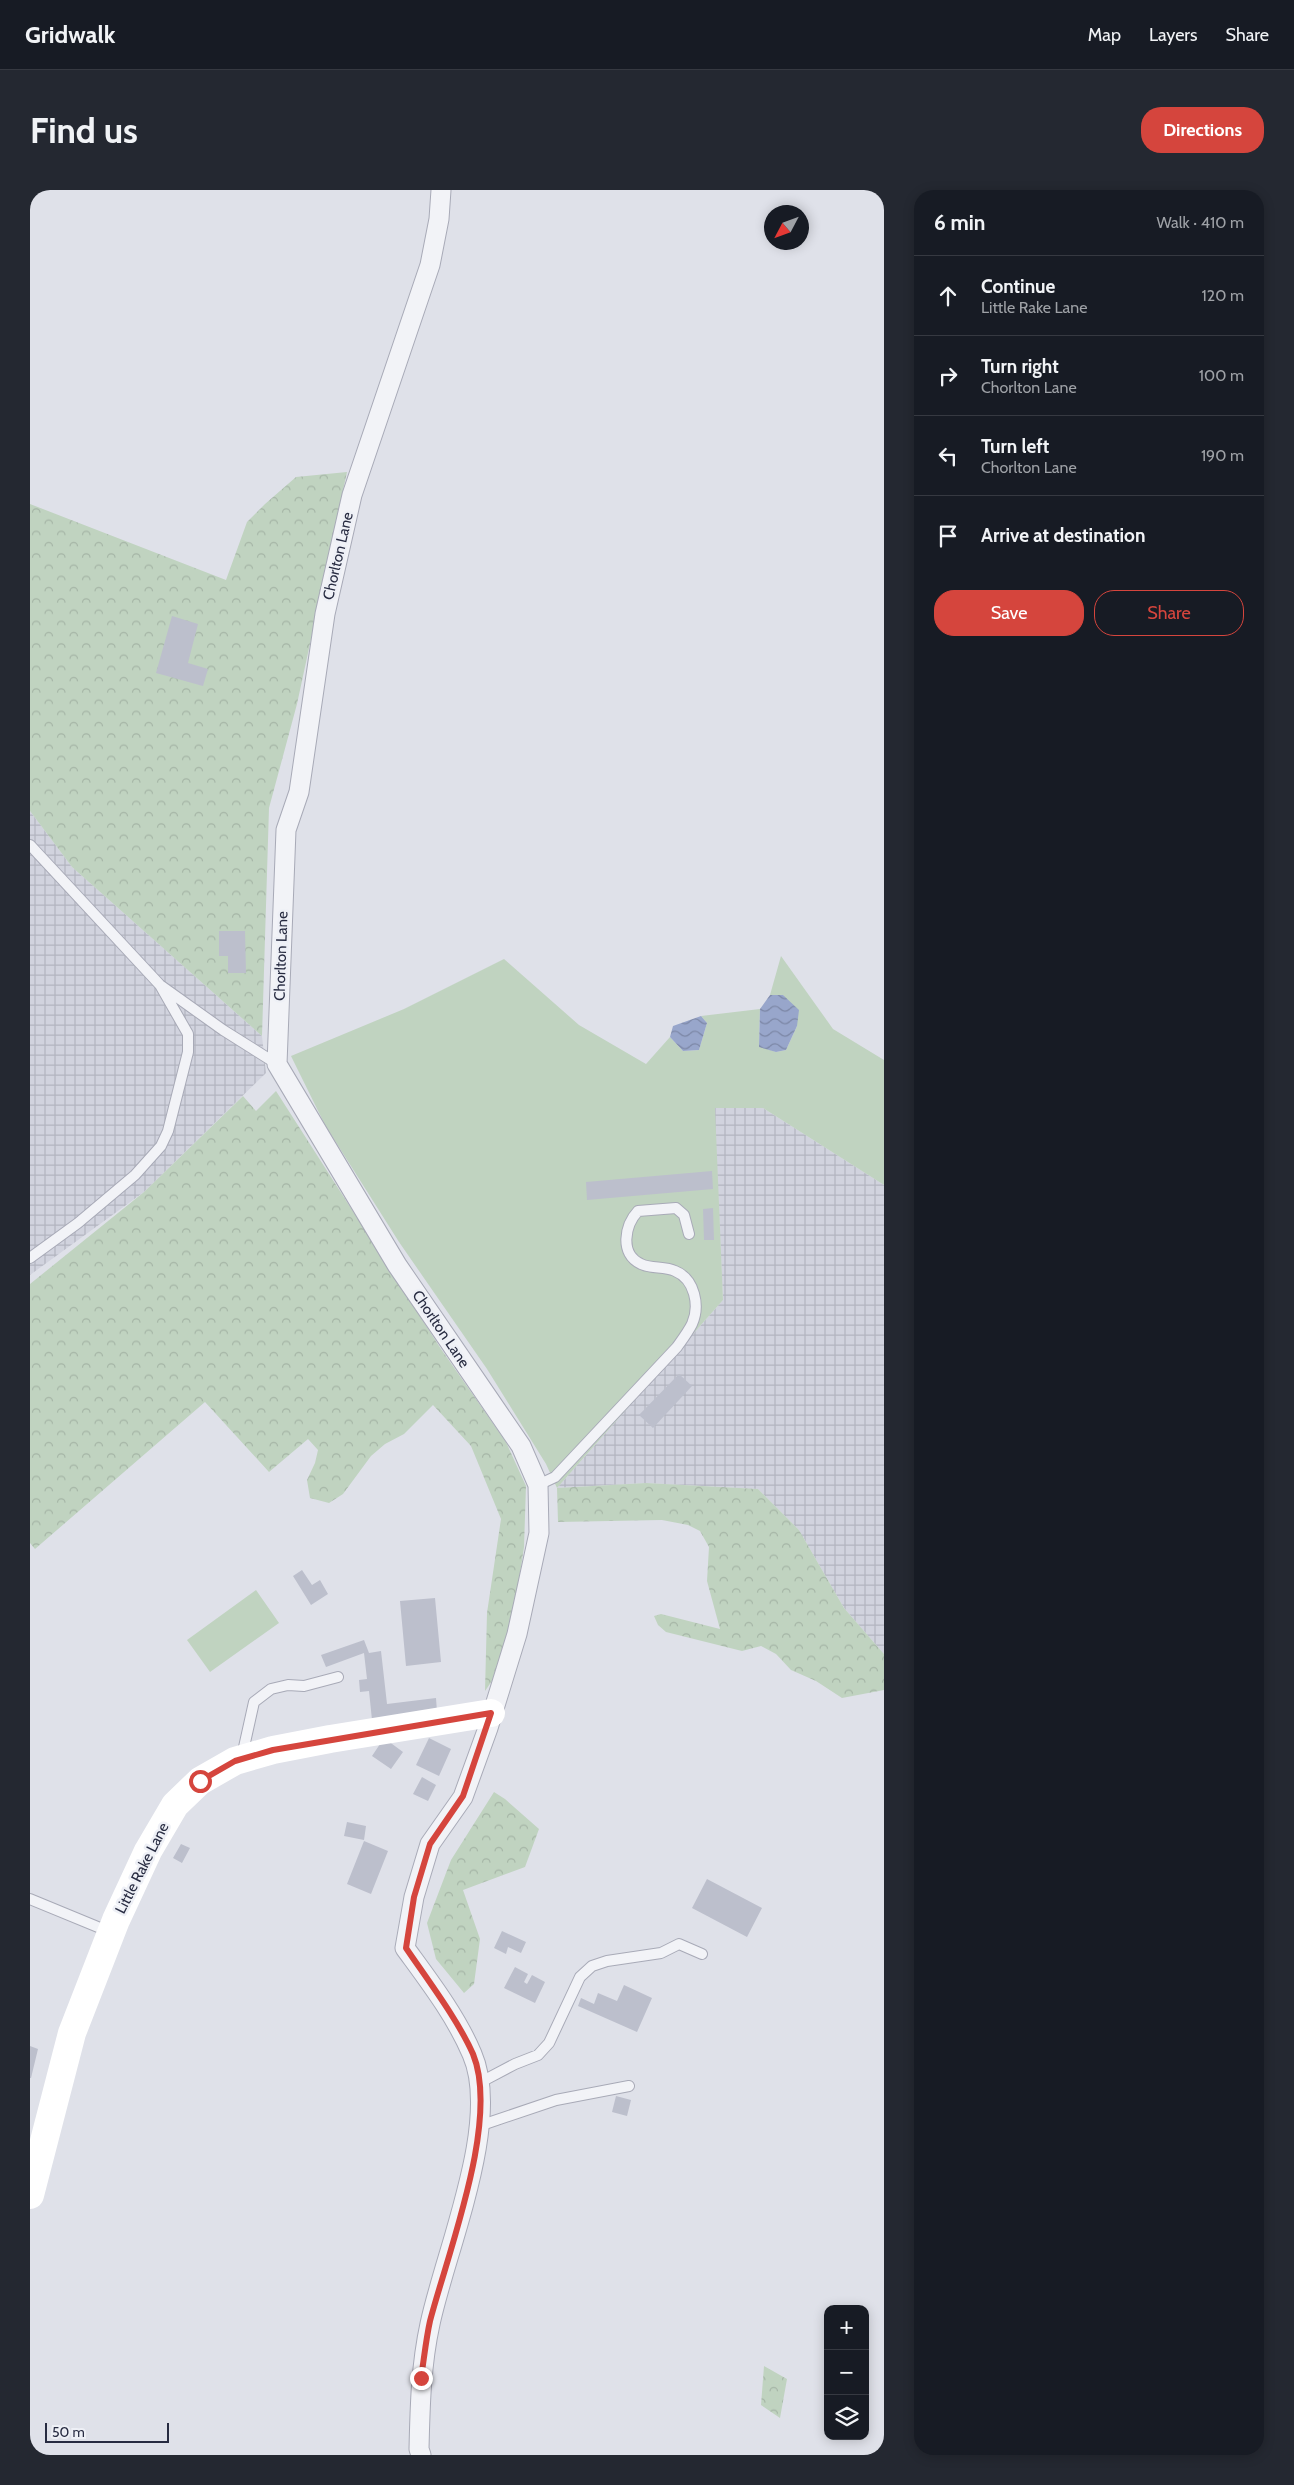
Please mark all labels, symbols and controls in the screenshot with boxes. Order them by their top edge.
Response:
text: Gridwalk [25,20,115,49]
text: Map [1088,24,1121,46]
text: Layers [1149,24,1198,46]
text: Share [1226,24,1269,46]
button: Directions [1141,107,1264,153]
text: Find us [30,109,138,152]
north arrow [764,205,809,250]
text: 6 min [934,210,985,235]
text: Walk · 410 m [1157,213,1244,232]
text: Continue [981,275,1055,298]
icon: ahead [934,282,962,310]
text: 120 m [1202,286,1244,305]
text: Little Rake Lane [981,298,1087,317]
text: Turn right [981,355,1059,378]
icon: right [934,362,962,390]
text: 100 m [1199,366,1244,385]
text: Chorlton Lane [981,378,1077,397]
text: Turn left [981,435,1049,458]
icon: left [934,442,962,470]
text: 190 m [1201,446,1244,465]
text: Chorlton Lane [981,458,1077,477]
street label: Chorlton Lane [319,510,357,602]
icon: arrive [934,522,962,550]
text: Arrive at destination [981,524,1145,547]
button: Save [934,590,1084,636]
button: Share [1094,590,1244,636]
street label: Chorlton Lane [270,911,292,1001]
street label: Chorlton Lane [408,1287,474,1371]
route start [189,1770,212,1793]
street label: Little Rake Lane [111,1819,173,1917]
map controls [824,2305,869,2440]
button: + [824,2305,869,2350]
button: − [824,2350,869,2395]
route end [410,2367,433,2390]
button: layers [824,2395,869,2440]
scale bar [45,2420,169,2443]
text: 50 m [52,2423,85,2441]

